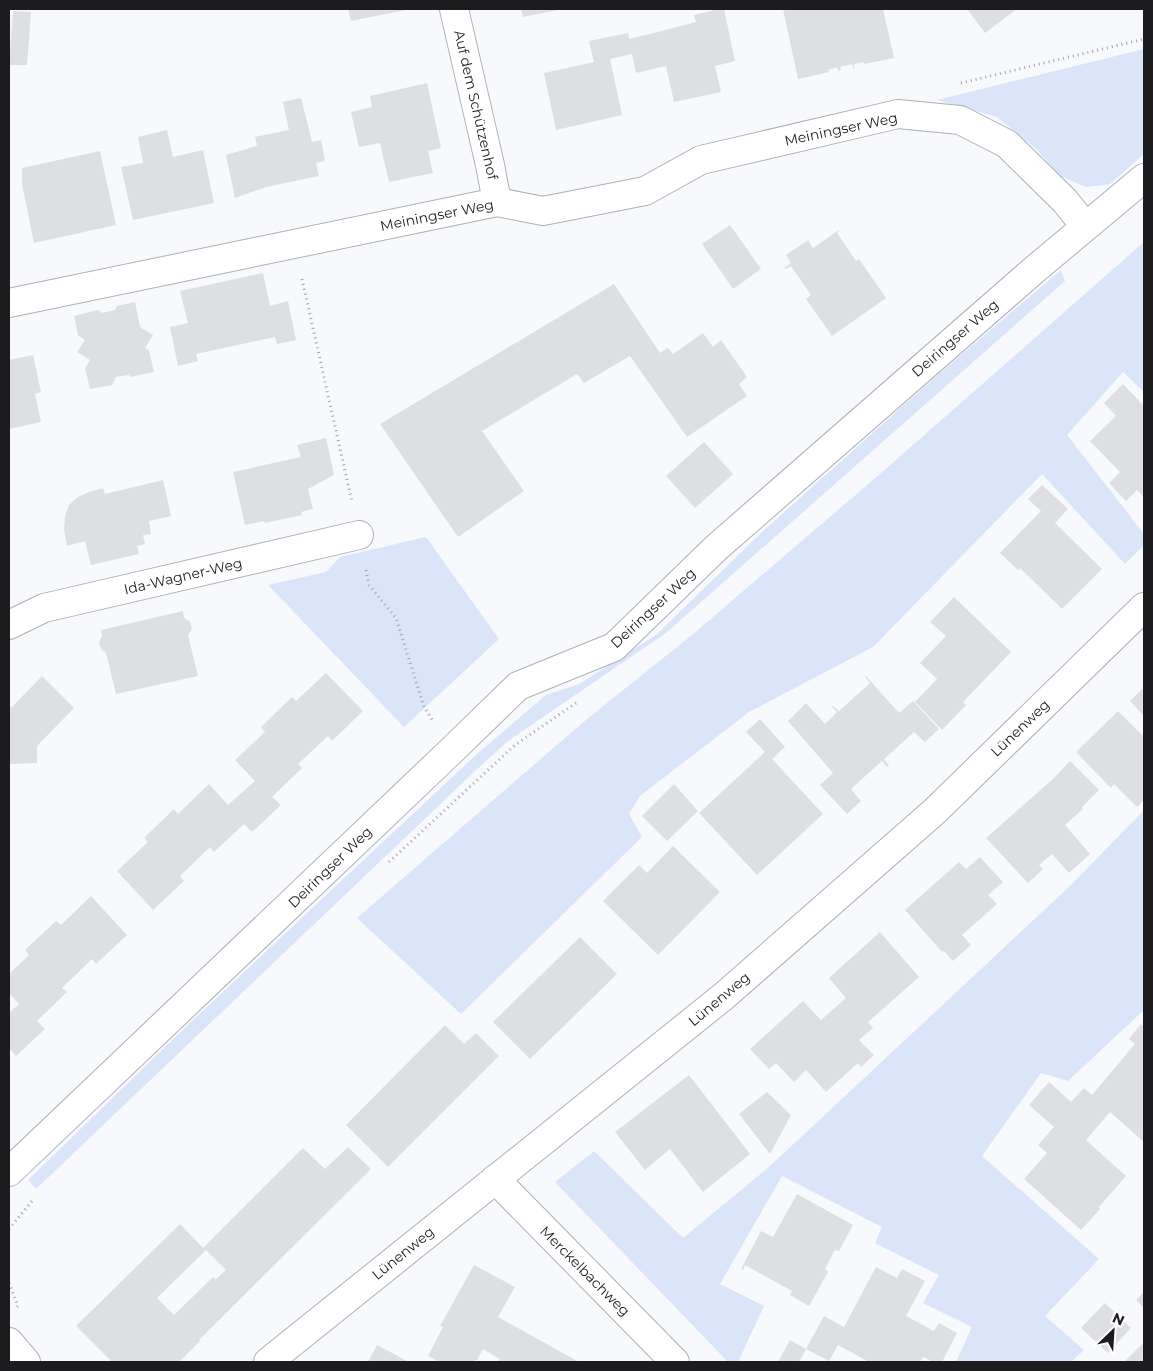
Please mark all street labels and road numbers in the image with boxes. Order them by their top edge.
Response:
street label: Auf dem Schützenhof [450,28,502,183]
street label: Meiningser Weg [783,108,899,150]
street label: Meiningser Weg [379,195,495,235]
street label: Deiringser Weg [908,295,1002,381]
street label: Ida-Wagner-Weg [122,554,244,598]
street label: Deiringser Weg [607,564,699,652]
street label: Lünenweg [987,695,1053,761]
street label: Deiringser Weg [284,822,376,912]
street label: Lünenweg [685,968,753,1030]
street label: Lünenweg [368,1222,438,1284]
street label: Merckelbachweg [536,1222,634,1320]

